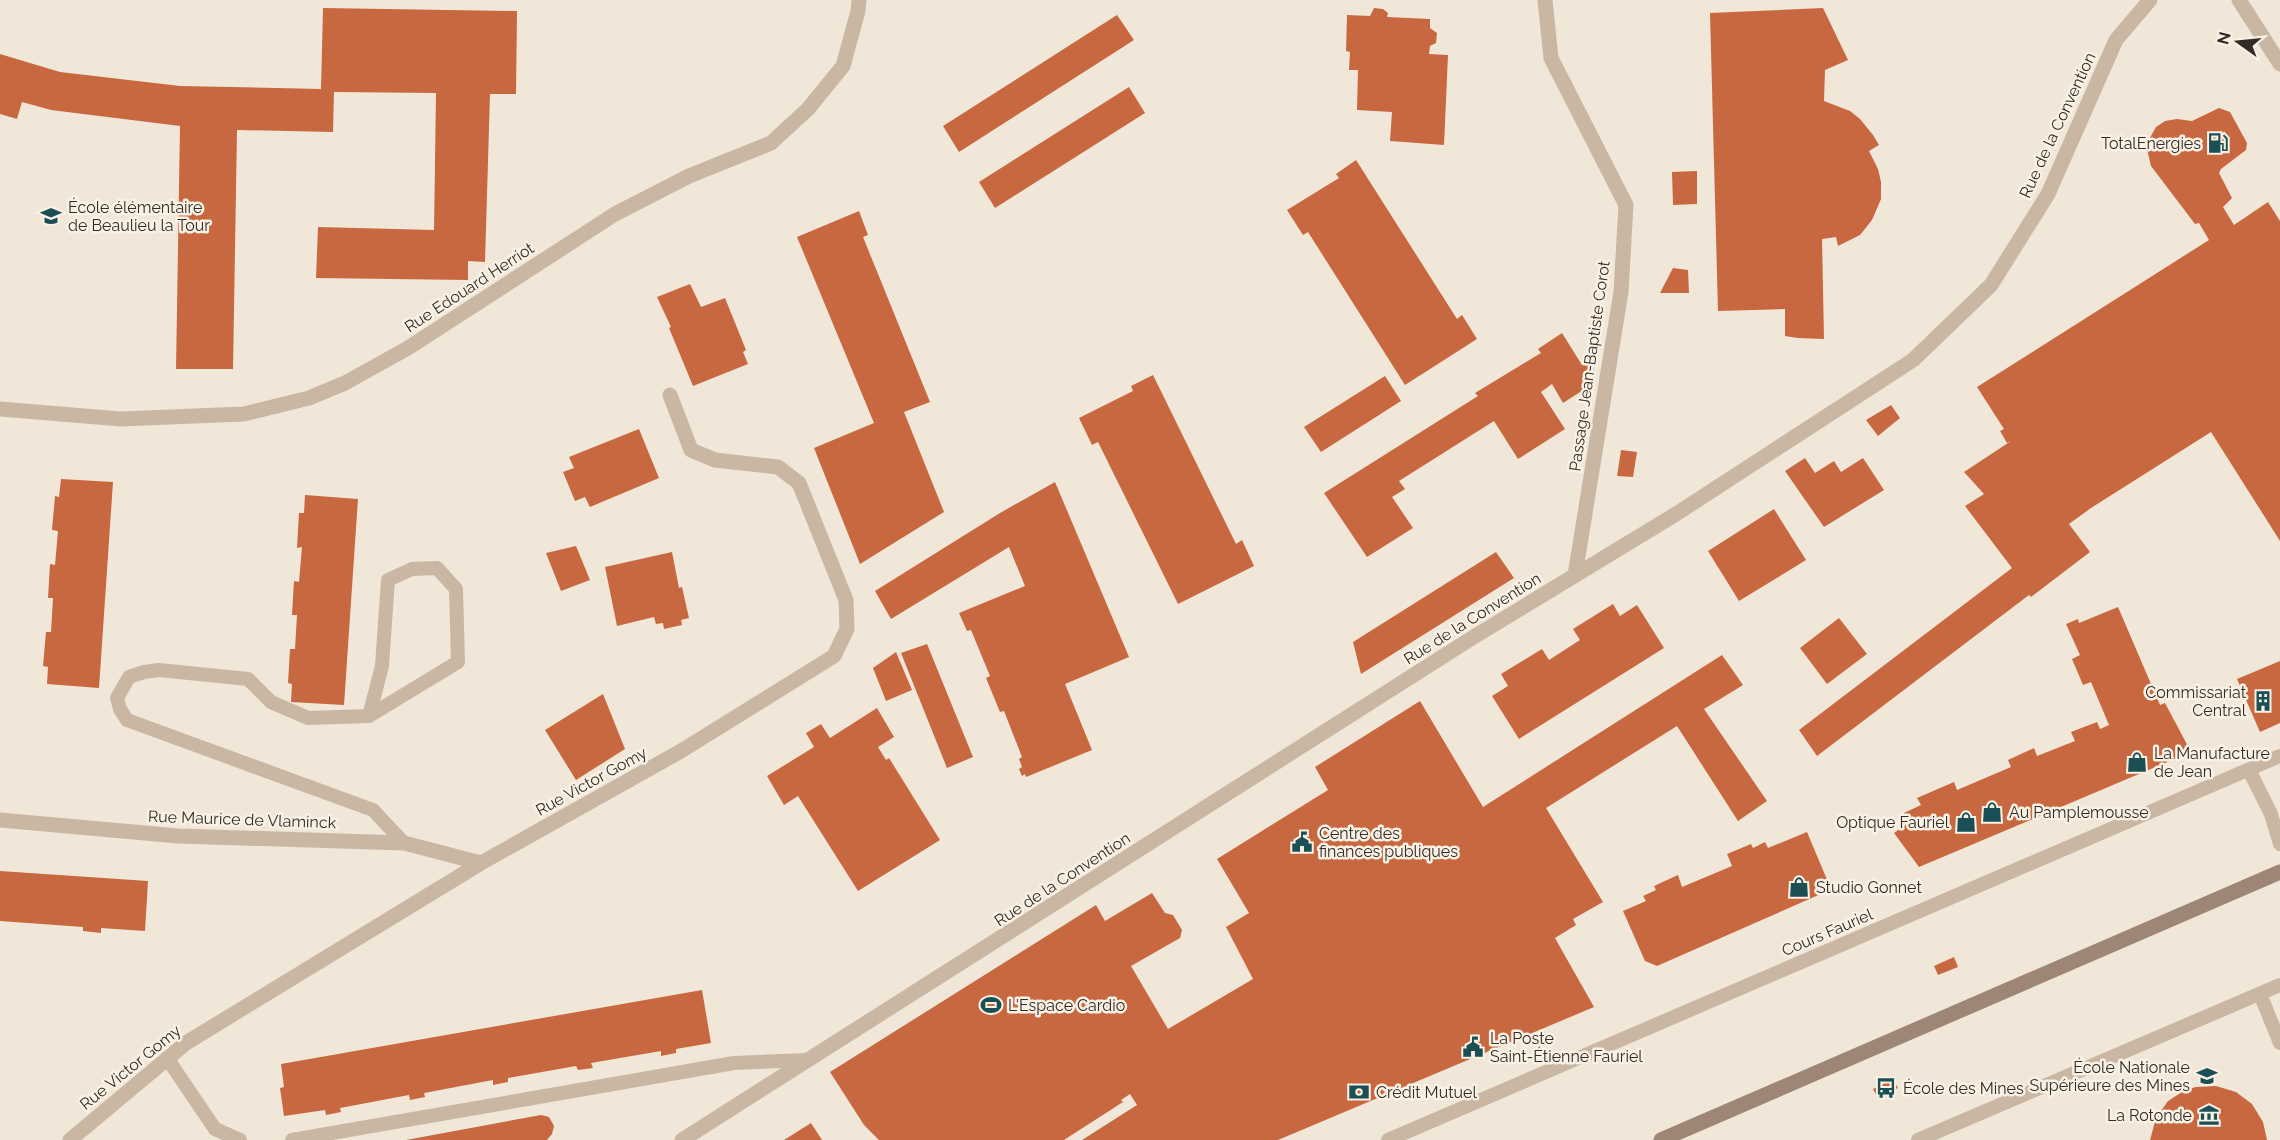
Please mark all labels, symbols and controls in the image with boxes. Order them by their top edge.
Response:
north arrow [2208,12,2268,72]
text: N [2213,30,2235,47]
street label: Rue de la Convention [2015,50,2099,201]
fuel station icon: TotalEnergies [2206,131,2230,155]
place label: TotalEnergies [2101,134,2201,153]
place label: École élémentaire de Beaulieu la Tour [68,197,210,235]
school or university icon: École élémentaire de Beaulieu la Tour [39,204,63,228]
street label: Rue Edouard Herriot [401,238,538,336]
street label: Passage Jean-Baptiste Corot [1565,259,1614,473]
street label: Rue de la Convention [1400,568,1544,668]
place label: Commissariat Central [2145,683,2247,720]
building icon: Commissariat Central [2251,689,2275,713]
street label: Rue Victor Gomy [532,743,650,820]
place label: La Manufacture de Jean [2154,744,2270,781]
shop icon: La Manufacture de Jean [2125,750,2149,774]
shop icon: Au Pamplemousse [1980,800,2004,824]
place label: Au Pamplemousse [2009,803,2149,822]
street label: Rue Maurice de Vlaminck [148,807,337,832]
shop icon: Optique Fauriel [1954,810,1978,834]
place label: Optique Fauriel [1836,813,1950,832]
place label: Centre des finances publiques [1319,824,1458,861]
street label: Rue de la Convention [991,828,1134,930]
public building icon: Centre des finances publiques [1290,830,1314,854]
shop icon: Studio Gonnet [1787,875,1811,899]
place label: Studio Gonnet [1816,878,1922,897]
street label: Cours Fauriel [1779,905,1876,960]
sports icon: L'Espace Cardio [979,993,1003,1017]
place label: L'Espace Cardio [1008,996,1125,1015]
street label: Rue Victor Gomy [76,1021,185,1114]
place label: La Poste Saint-Étienne Fauriel [1490,1029,1643,1066]
public building icon: La Poste Saint-Étienne Fauriel [1461,1035,1485,1059]
place label: École Nationale Supérieure des Mines [2030,1057,2190,1095]
school or university icon: École Nationale Supérieure des Mines [2195,1064,2219,1088]
bus stop icon: École des Mines [1874,1076,1898,1100]
place label: École des Mines [1903,1078,2024,1098]
bank icon: Crédit Mutuel [1347,1080,1371,1104]
place label: Crédit Mutuel [1376,1083,1477,1102]
museum icon: La Rotonde [2197,1103,2221,1127]
place label: La Rotonde [2107,1106,2192,1125]

